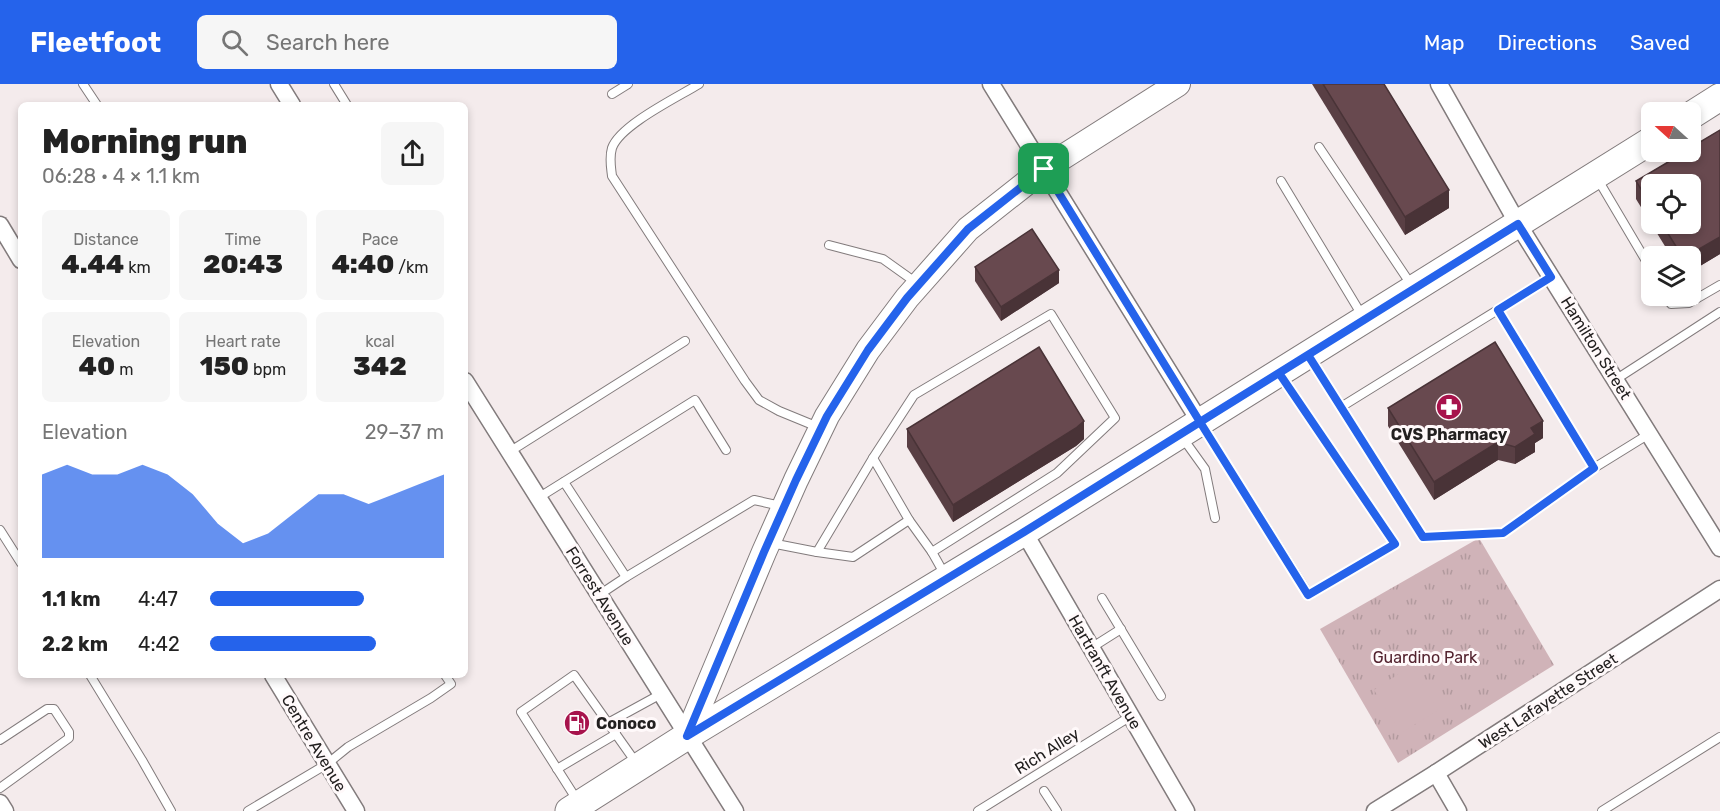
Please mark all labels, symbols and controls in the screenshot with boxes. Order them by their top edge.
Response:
search box [197,15,617,69]
text: Fleetfoot [30,26,161,59]
icon: search [218,26,251,59]
text: Search here [266,29,389,56]
text: Map [1424,30,1465,55]
text: Directions [1498,30,1597,55]
text: Saved [1630,30,1690,55]
north arrow [1641,102,1701,162]
map controls [1641,102,1701,306]
text: Morning run [42,122,247,161]
button: share [381,122,444,185]
pin [1018,143,1069,194]
icon: arrive [1027,152,1060,185]
text: 06:28 · 4 × 1.1 km [42,164,200,188]
button: locate [1641,174,1701,234]
text: Distance [73,230,139,249]
text: Time [225,230,261,249]
text: Pace [362,230,398,249]
button: layers [1641,246,1701,306]
text: 4.44 [61,249,124,280]
text: 20:43 [203,249,283,280]
text: 4:40 [331,249,394,280]
text: km [124,258,151,277]
text: /km [394,258,429,277]
street label: Hamilton Street [1557,293,1635,403]
text: Elevation [72,332,140,351]
text: Heart rate [205,332,281,351]
text: kcal [365,332,395,351]
text: 40 [79,351,115,382]
text: 150 [200,351,249,382]
text: 342 [353,351,407,382]
text: m [115,360,133,379]
text: bpm [249,360,286,379]
pharmacy icon: CVS Pharmacy [1434,392,1464,422]
text: Elevation [42,420,128,444]
text: 29–37 m [365,420,444,444]
place label: CVS Pharmacy [1391,425,1508,444]
street label: Forrest Avenue [562,543,638,649]
text: 1.1 km [42,587,101,611]
text: 4:47 [138,587,178,611]
street label: Hartranft Avenue [1065,611,1145,733]
text: 2.2 km [42,632,108,656]
text: 4:42 [138,632,180,656]
park label: Guardino Park [1373,648,1478,667]
street label: West Lafayette Street [1475,649,1621,753]
street label: Centre Avenue [278,691,350,795]
fuel station icon: Conoco [562,708,592,738]
place label: Conoco [596,714,657,733]
street label: Rich Alley [1011,724,1083,778]

